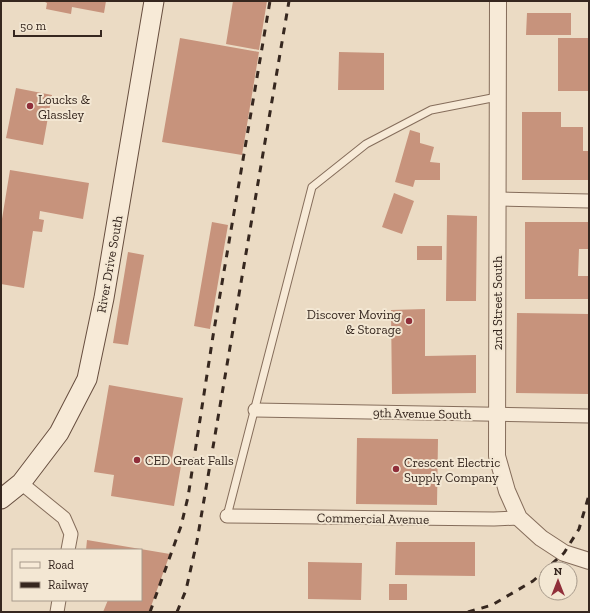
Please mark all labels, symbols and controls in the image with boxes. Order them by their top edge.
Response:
scale bar [14,12,101,38]
text: 50 m [20,19,47,33]
place label: Loucks & Glassley [38,92,90,122]
marker: Loucks & Glassley [25,101,35,111]
street label: River Drive South [94,213,126,314]
street label: 2nd Street South [490,255,505,350]
place label: Discover Moving & Storage [307,307,401,337]
marker: Discover Moving & Storage [404,316,414,326]
street label: 9th Avenue South [373,405,472,422]
place label: CED Great Falls [145,453,234,468]
marker: CED Great Falls [132,455,142,465]
place label: Crescent Electric Supply Company [404,455,500,485]
marker: Crescent Electric Supply Company [391,464,401,474]
street label: Commercial Avenue [317,510,429,527]
legend [12,549,142,601]
text: Road [48,558,74,572]
north arrow [538,561,578,601]
text: N [554,565,563,578]
text: Railway [48,578,89,592]

